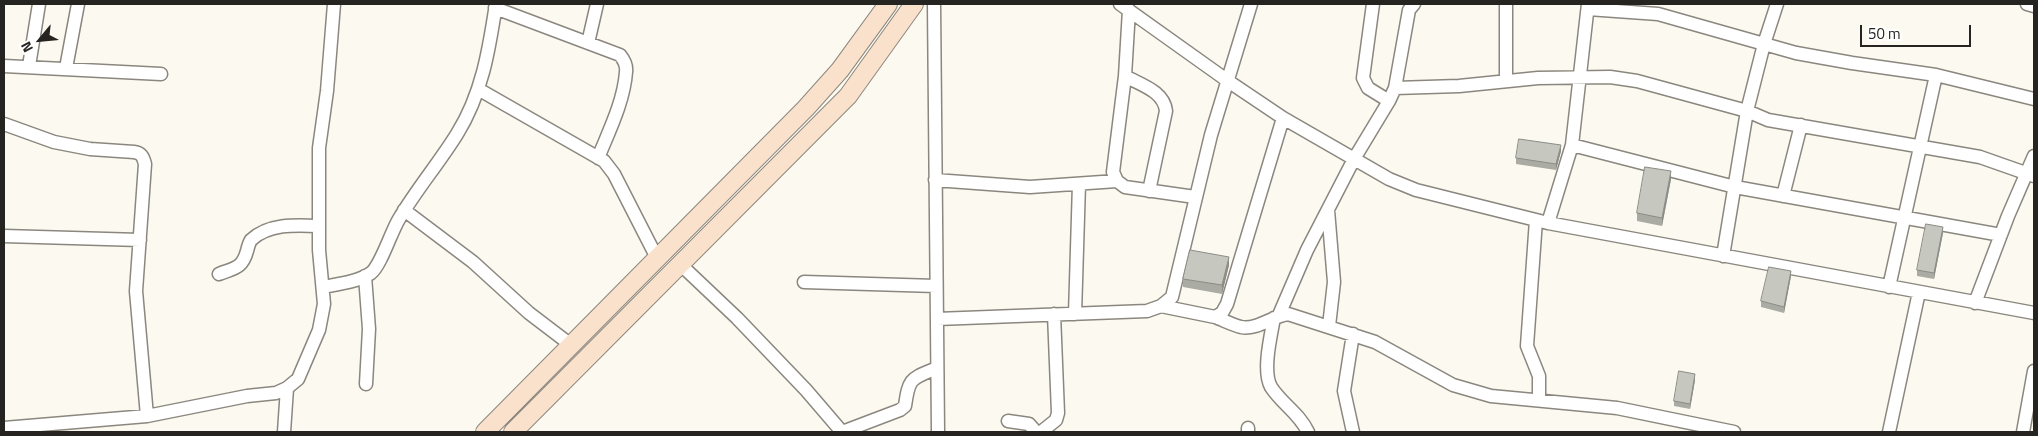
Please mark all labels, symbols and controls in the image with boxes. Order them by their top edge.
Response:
north arrow [15,15,65,65]
scale bar [1863,15,1974,47]
text: 50 m [1868,22,1901,45]
text: N [15,38,38,56]

